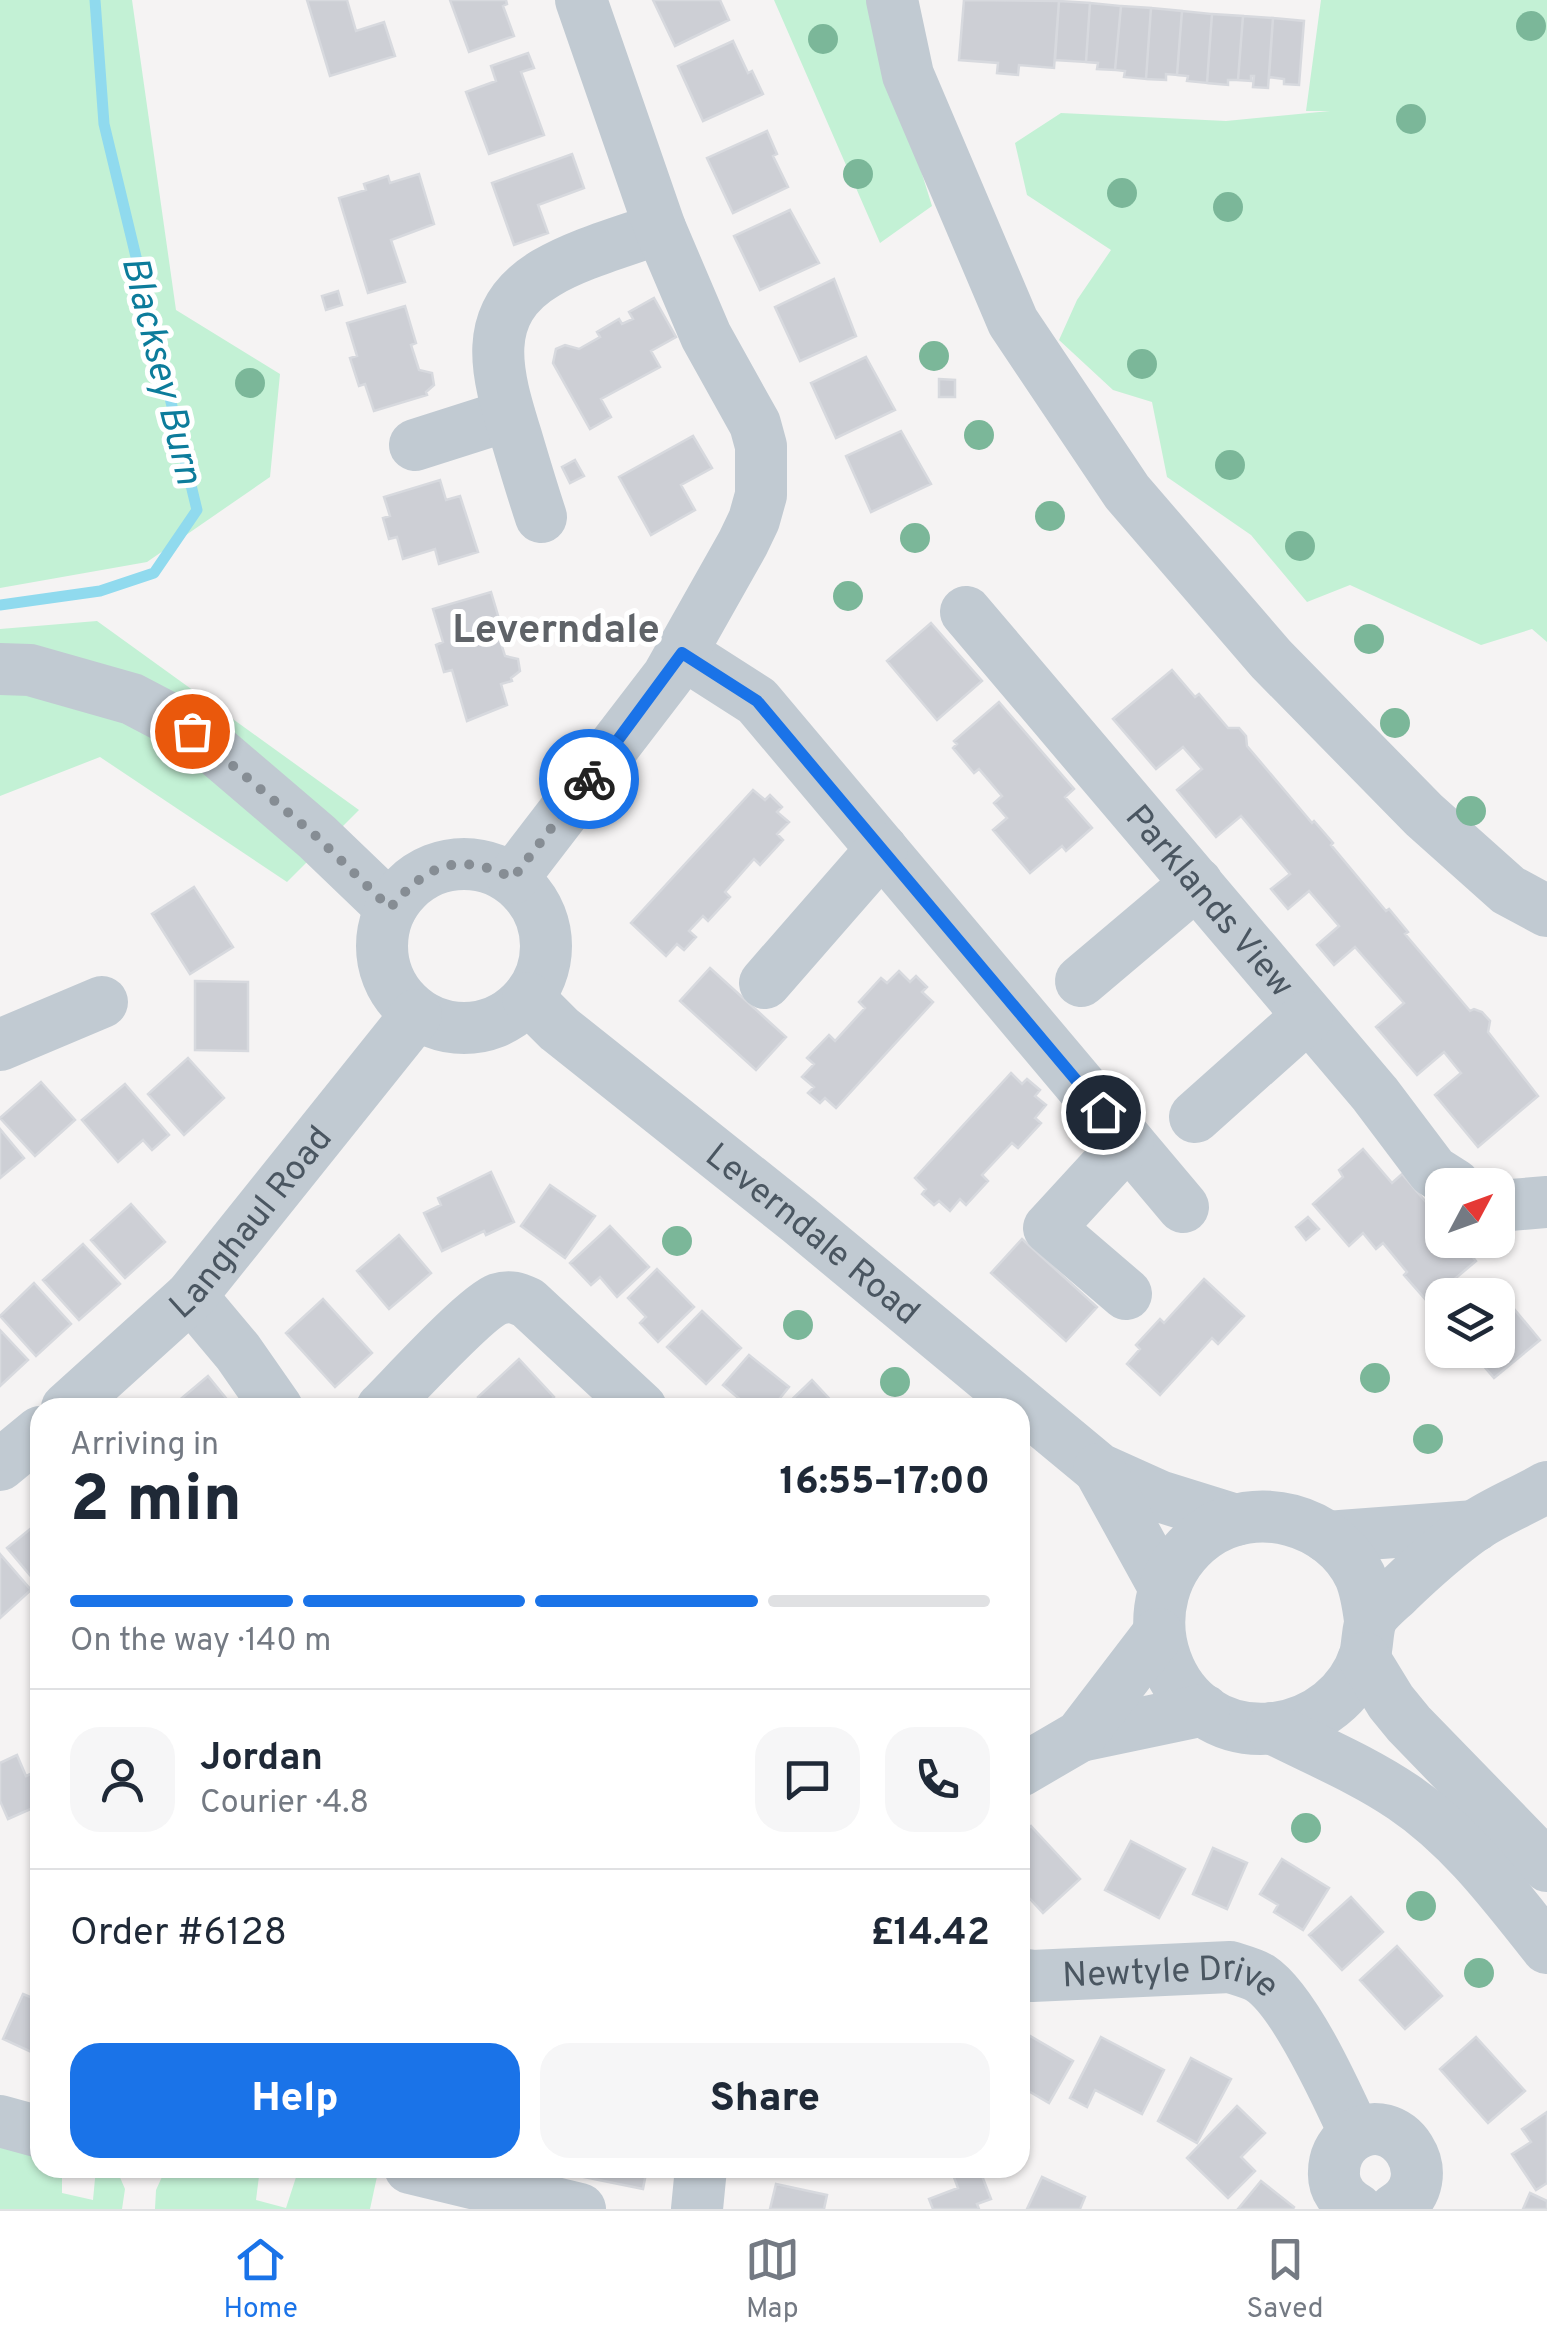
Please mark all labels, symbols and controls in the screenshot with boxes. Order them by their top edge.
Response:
water label: Blacksey Burn [108,252,212,490]
district label: Leverndale [452,607,660,657]
pin [150,689,235,774]
icon: bag [165,704,220,759]
courier [539,729,639,829]
icon: bike [562,752,617,807]
street label: Parklands View [1114,797,1302,1007]
pin [1061,1070,1146,1155]
icon: home [1076,1085,1131,1140]
street label: Langhaul Road [162,1118,343,1330]
street label: Leverndale Road [695,1135,928,1336]
north arrow [1425,1168,1515,1258]
map controls [1425,1168,1515,1368]
button: layers [1425,1278,1515,1368]
text: Arriving in [70,1426,219,1466]
text: 16:55–17:00 [780,1459,990,1508]
text: 2 min [70,1462,242,1544]
text: On the way · 140 m [70,1622,331,1662]
button: person [70,1727,175,1832]
button: chat [755,1727,860,1832]
button: phone [885,1727,990,1832]
text: Jordan [200,1735,323,1784]
text: Courier · 4.8 [200,1784,369,1824]
text: Order #6128 [70,1910,287,1959]
text: £14.42 [871,1910,990,1959]
street label: Newtyle Drive [1061,1948,1287,2009]
button: Help [70,2043,520,2158]
button: Share [540,2043,990,2158]
tab: Home [223,2232,298,2328]
tab: Map [745,2232,800,2328]
tab: Saved [1247,2232,1324,2328]

